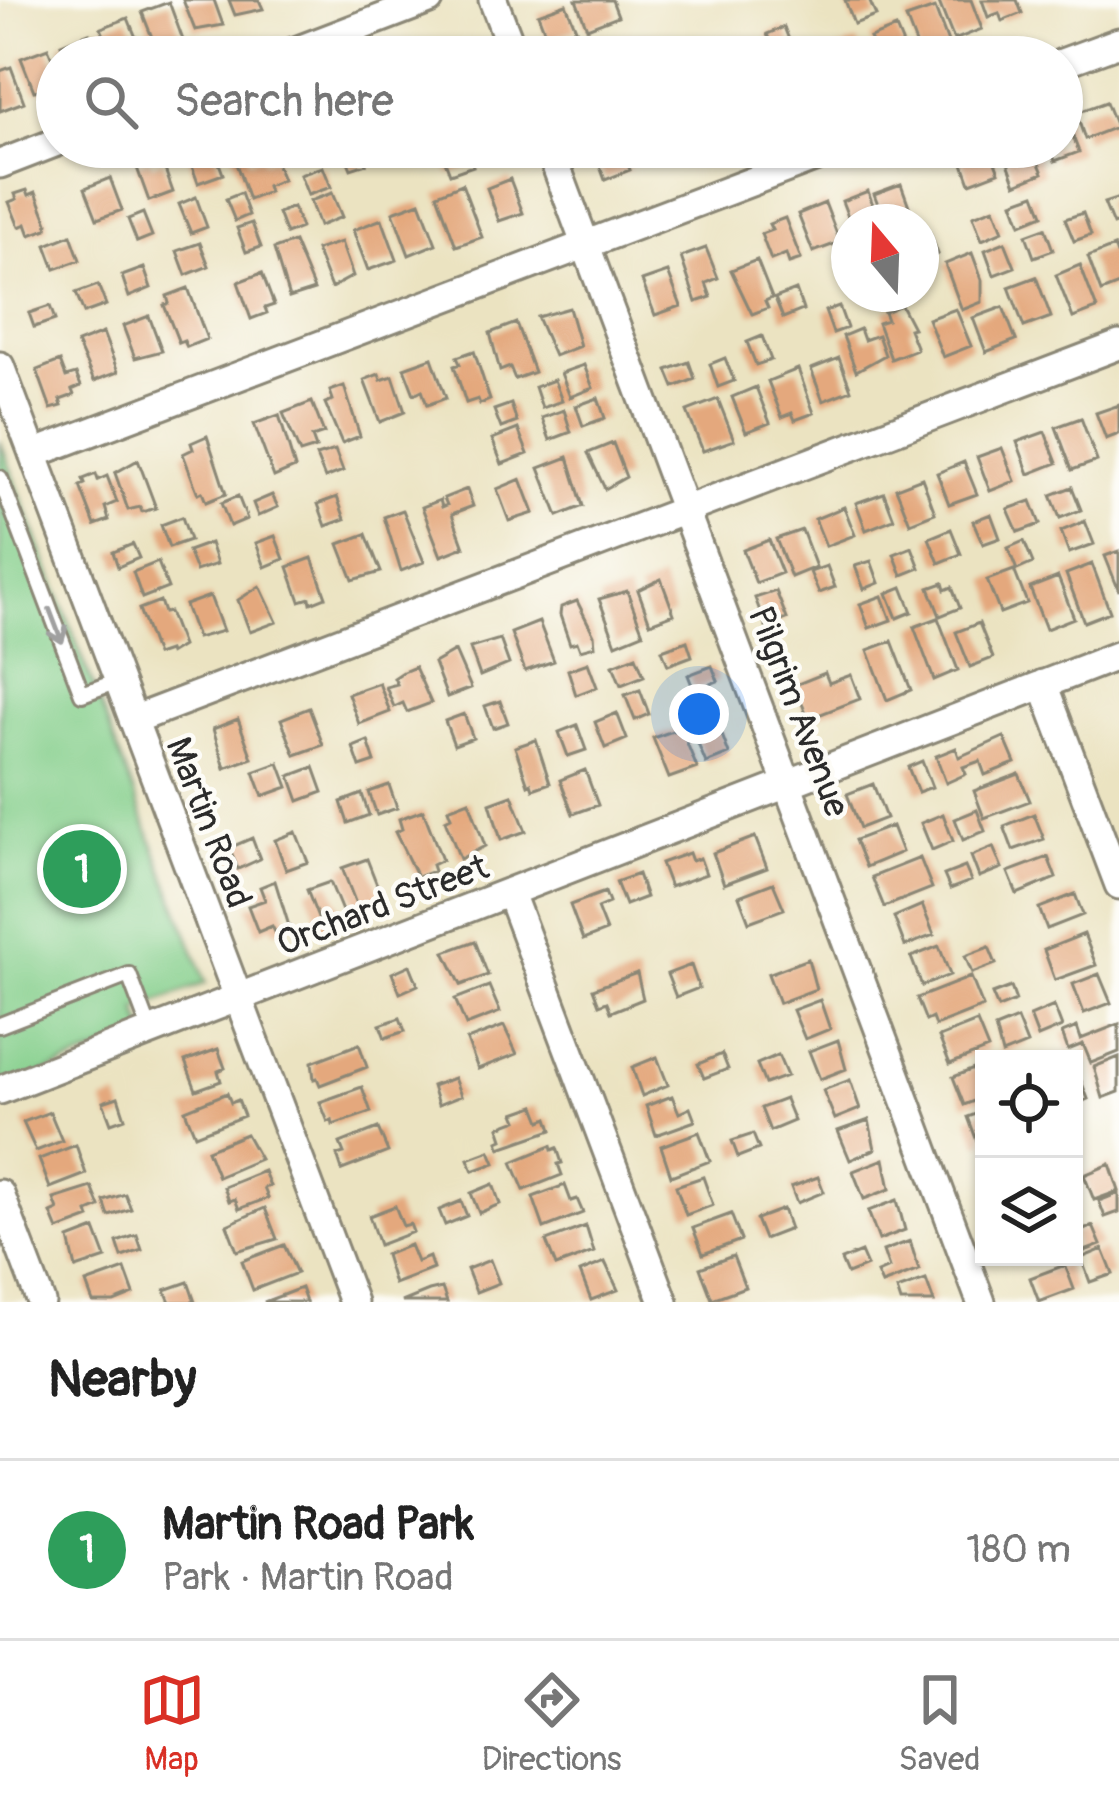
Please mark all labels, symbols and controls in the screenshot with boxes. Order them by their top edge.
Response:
search box [36,36,1083,168]
icon: search [78,69,144,135]
text: Search here [174,74,394,130]
north arrow [831,204,939,312]
street label: Pilgrim Avenue [738,600,859,823]
one-way arrow [47,607,69,644]
your location [669,684,729,744]
street label: Martin Road [156,731,262,914]
pin: 1 [43,824,121,914]
street label: Orchard Street [270,844,495,966]
map controls [975,1050,1083,1266]
button: locate [975,1050,1083,1158]
button: layers [975,1158,1083,1266]
text: Nearby [48,1348,196,1412]
text: Martin Road Park [162,1497,474,1553]
text: 1 [79,1525,95,1574]
text: 180 m [966,1525,1071,1574]
text: Park · Martin Road [162,1553,454,1602]
tab: Map [139,1667,205,1780]
tab: Directions [482,1667,622,1780]
tab: Saved [899,1667,980,1780]

